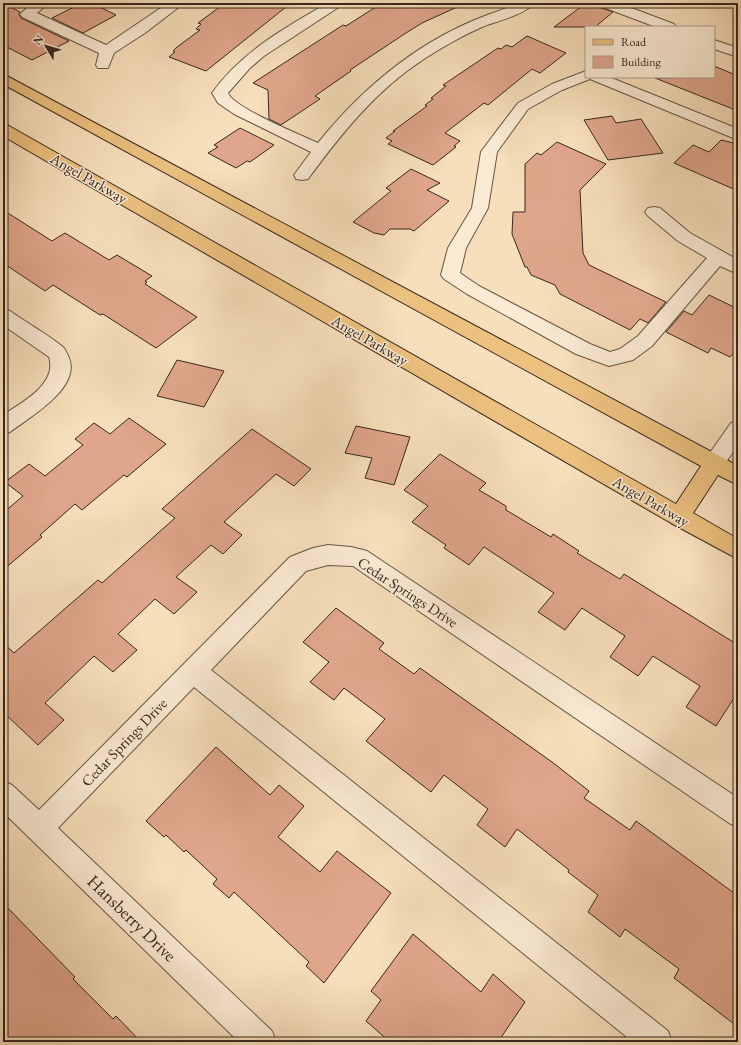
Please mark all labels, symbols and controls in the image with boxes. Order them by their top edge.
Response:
north arrow [26,26,66,66]
legend [585,26,715,78]
text: N [30,32,46,48]
text: Road [621,34,647,50]
text: Building [621,54,662,70]
street label: Angel Parkway [46,148,131,208]
street label: Angel Parkway [327,310,412,370]
street label: Angel Parkway [608,471,693,531]
street label: Cedar Springs Drive [354,553,462,632]
street label: Cedar Springs Drive [77,694,171,790]
street label: Hansberry Drive [83,870,181,966]

